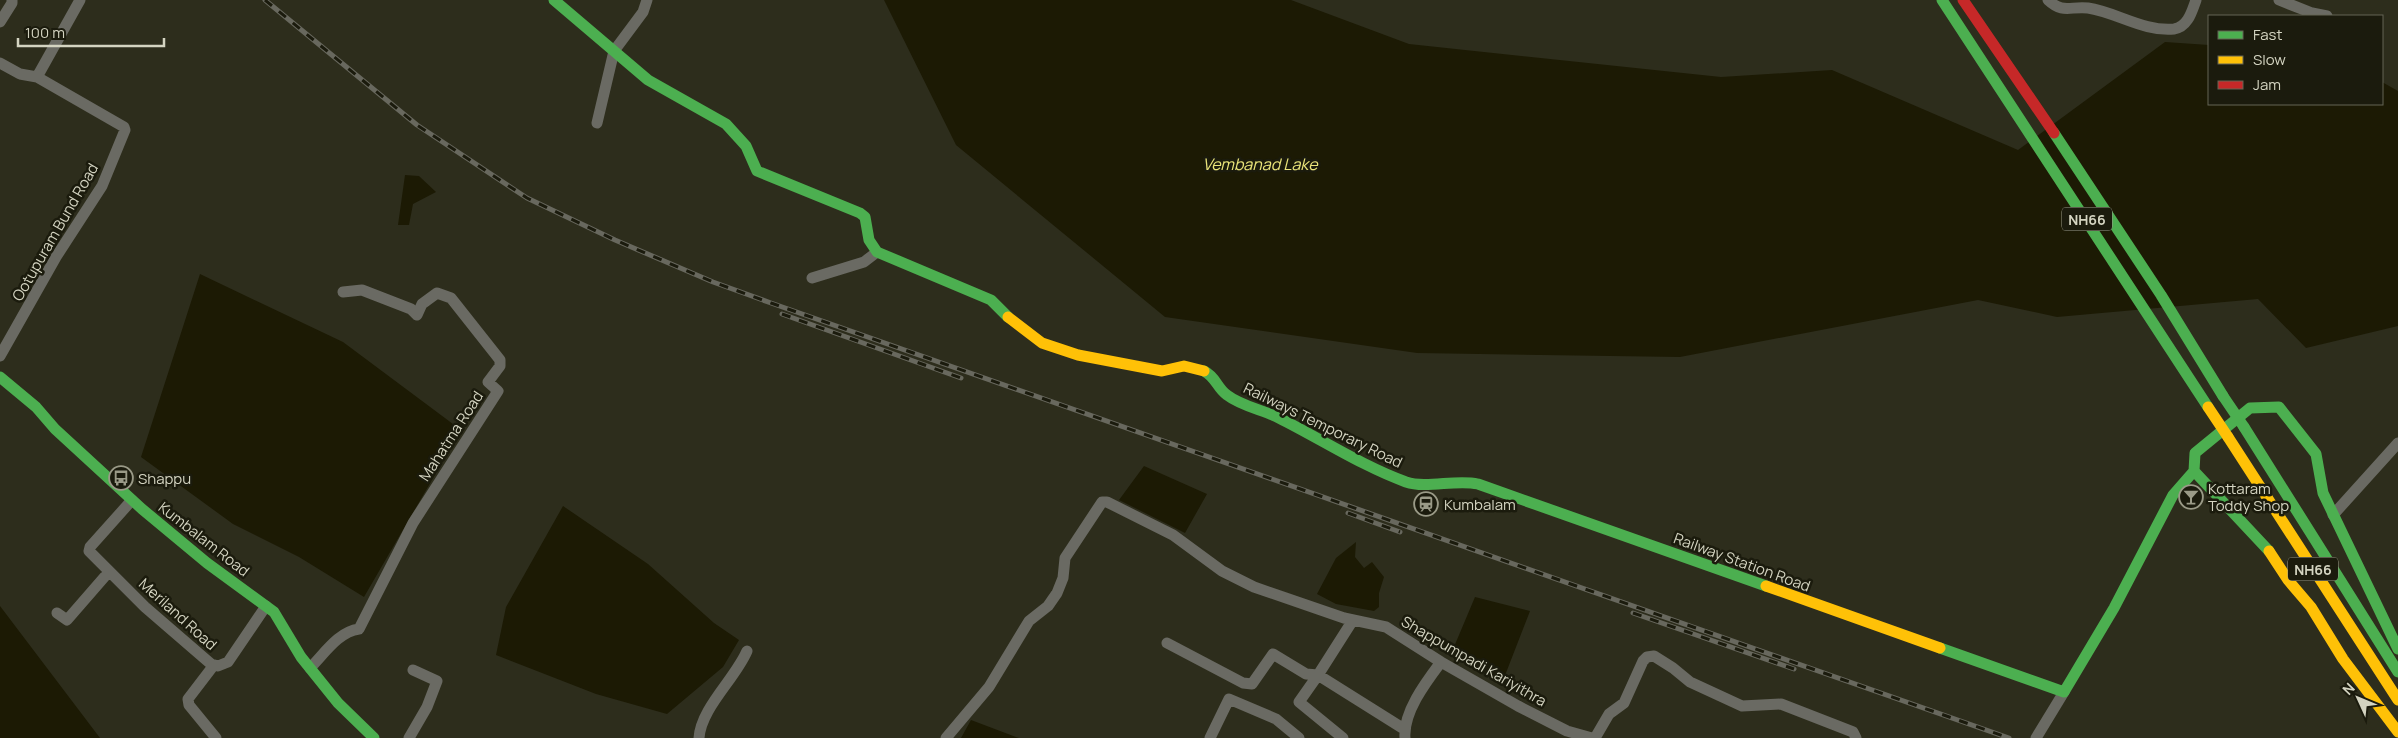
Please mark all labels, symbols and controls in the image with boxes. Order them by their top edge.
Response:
scale bar [18,15,164,47]
legend [2208,15,2383,105]
text: 100 m [25,22,65,43]
text: Fast [2253,24,2282,45]
text: Slow [2253,49,2286,70]
text: Jam [2253,74,2281,95]
water label: Vembanad Lake [1203,153,1319,175]
street label: Ootupuram Bund Road [7,159,103,305]
road number: NH66 [2062,208,2112,230]
street label: Railways Temporary Road [1240,377,1406,473]
street label: Mahatma Road [414,387,488,485]
bus stop icon: Shappu [108,465,134,491]
place label: Shappu [138,468,191,489]
place label: Kottaram Toddy Shop [2208,478,2289,516]
bar icon: Kottaram Toddy Shop [2178,484,2204,510]
station icon: Kumbalam [1413,491,1439,517]
place label: Kumbalam [1444,494,1516,515]
street label: Kumbalam Road [154,497,254,581]
street label: Railway Station Road [1671,527,1813,597]
road number: NH66 [2288,558,2338,580]
street label: Meriland Road [134,573,222,655]
street label: Shappumpadi Kariyithra [1398,611,1550,711]
north arrow [2333,673,2383,723]
text: N [2338,678,2359,699]

